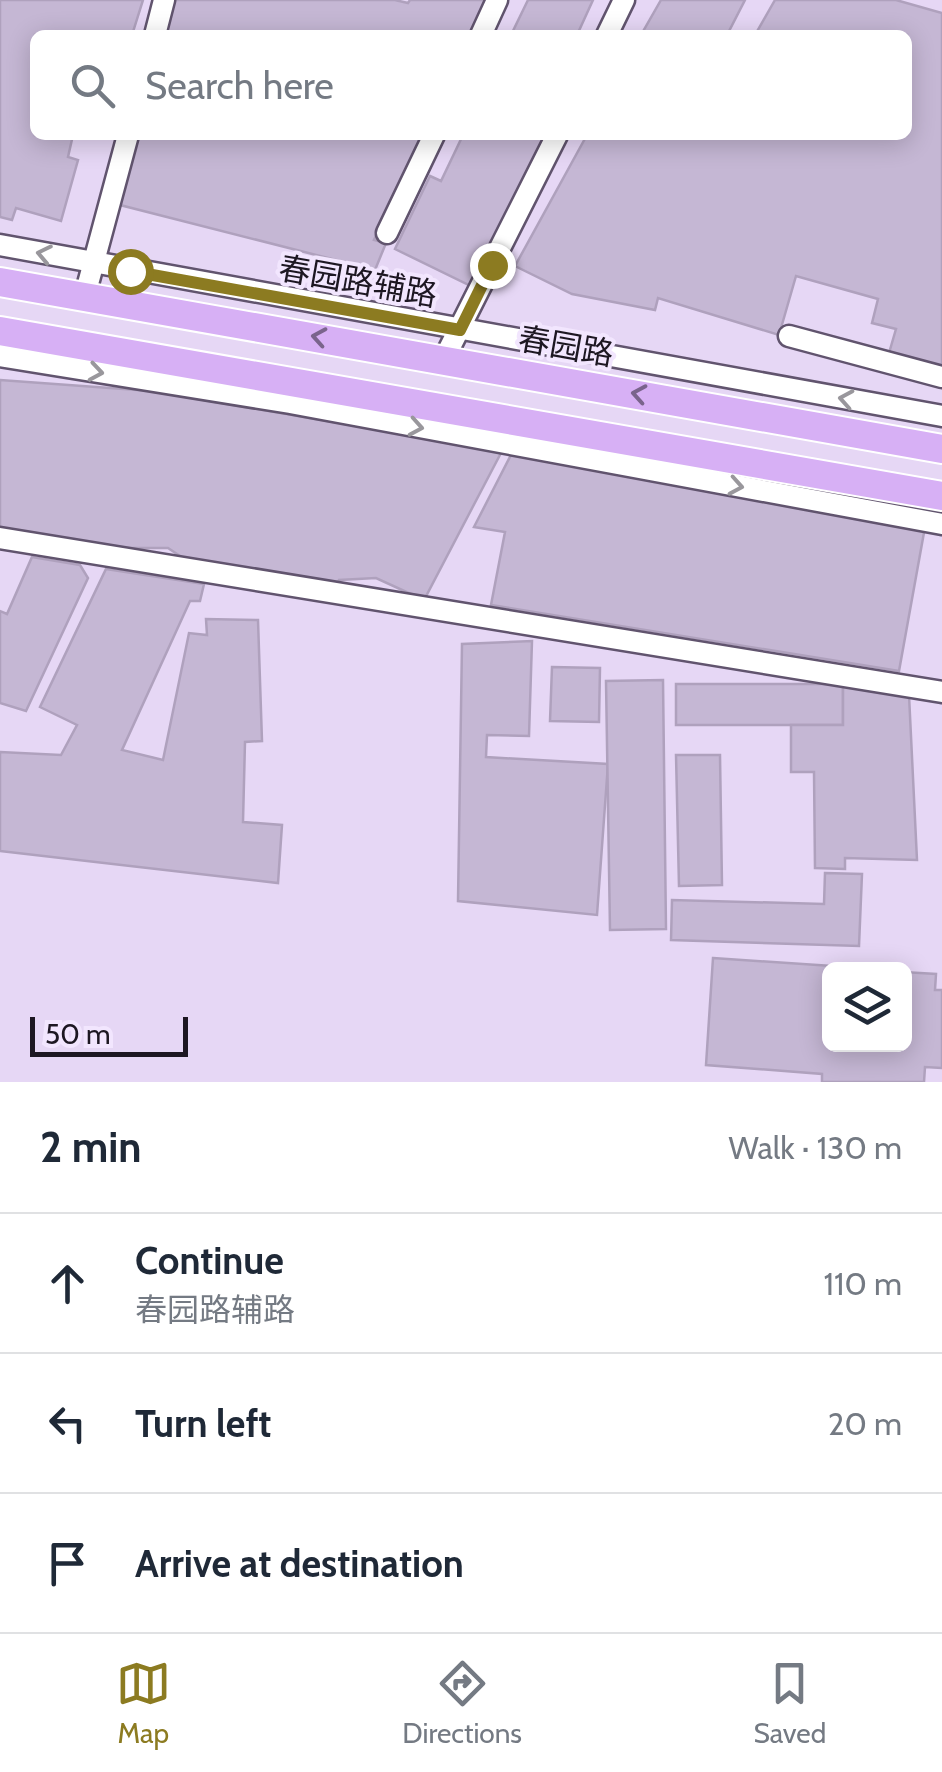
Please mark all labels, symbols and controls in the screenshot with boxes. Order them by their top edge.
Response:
search box [30,30,912,140]
icon: search [65,58,120,113]
text: Search here [145,62,334,109]
route end [470,243,516,289]
one-way arrow [36,245,53,266]
street label: 春园路辅路 [276,248,440,314]
route start [108,249,154,295]
street label: 春园路 [515,318,617,374]
one-way arrow [311,327,328,348]
one-way arrow [88,360,104,381]
one-way arrow [631,384,648,405]
one-way arrow [838,389,854,410]
one-way arrow [408,416,425,437]
one-way arrow [727,474,744,495]
map controls [822,962,912,1052]
button: layers [822,962,912,1052]
scale bar [30,1012,188,1056]
text: 50 m [45,1017,111,1051]
text: 2 min [40,1121,141,1173]
text: Walk · 130 m [728,1128,902,1167]
text: Continue [135,1237,284,1284]
icon: ahead [40,1256,95,1311]
text: 110 m [824,1264,902,1303]
text: 春园路辅路 [135,1290,295,1329]
icon: left [40,1396,95,1451]
text: Turn left [135,1400,271,1447]
text: 20 m [828,1404,902,1443]
icon: arrive [40,1536,95,1591]
text: Arrive at destination [135,1540,464,1587]
tab: Map [116,1656,171,1750]
tab: Directions [402,1656,522,1750]
tab: Saved [754,1656,826,1750]

